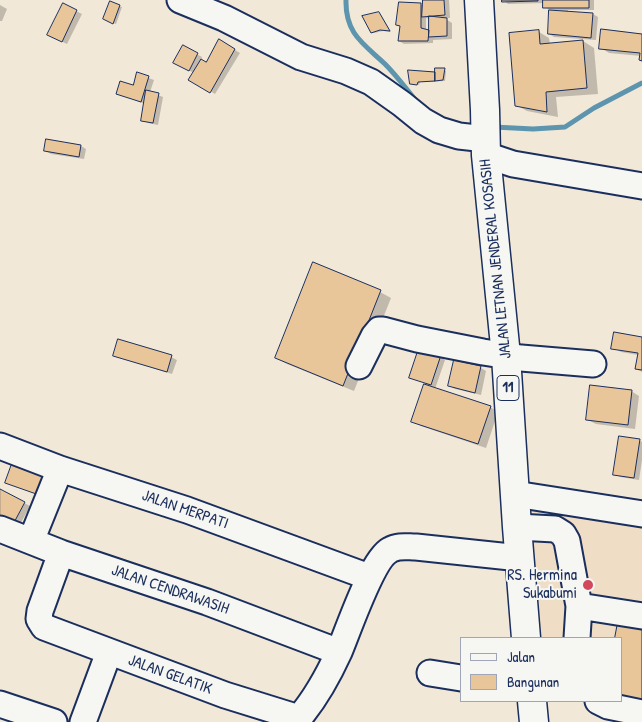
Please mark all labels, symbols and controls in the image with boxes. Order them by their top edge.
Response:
street label: JALAN LETNAN JENDERAL KOSASIH [476,158,516,360]
road number: 11 [497,376,519,400]
street label: JALAN MERPATI [139,486,231,534]
street label: JALAN CENDRAWASIH [109,561,231,619]
place label: RS. Hermina Sukabumi [507,566,577,604]
marker: RS. Hermina Sukabumi [581,578,595,592]
legend [460,637,622,702]
text: Jalan [507,646,535,667]
street label: JALAN GELATIK [125,651,215,699]
text: Bangunan [507,671,559,692]

